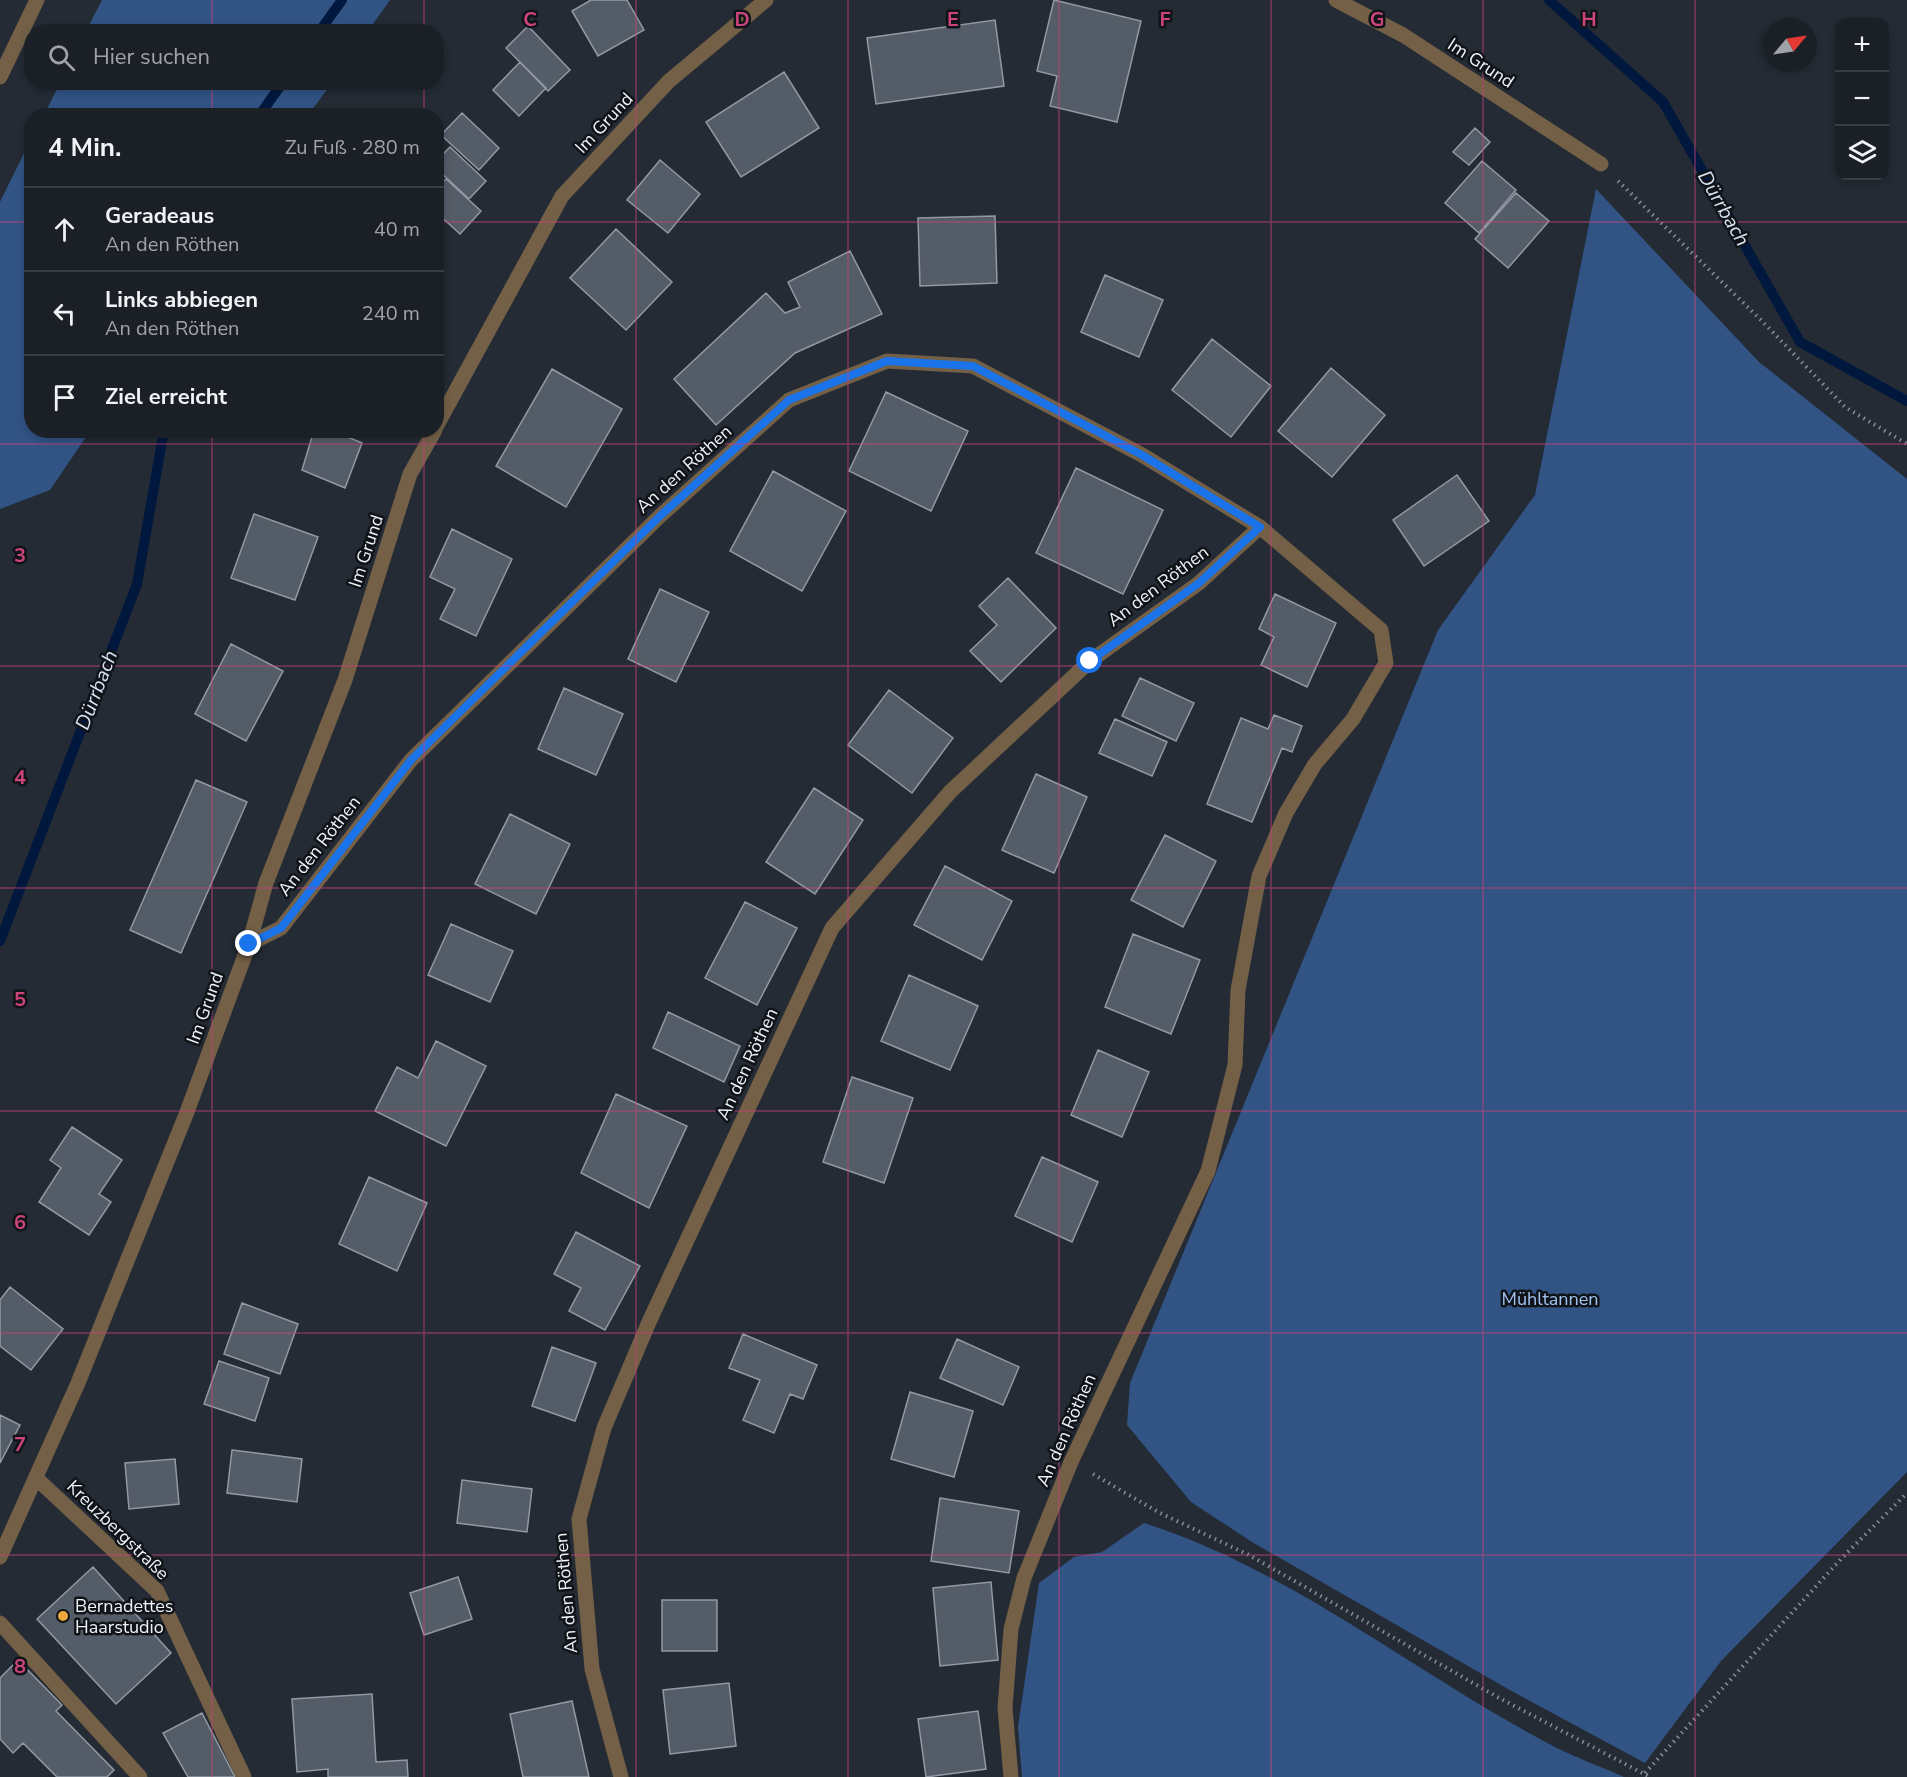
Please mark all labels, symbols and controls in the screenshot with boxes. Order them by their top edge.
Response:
text: C [523,6,537,33]
text: D [734,6,750,33]
text: E [947,6,959,33]
text: F [1159,6,1171,33]
text: G [1370,6,1384,33]
text: H [1581,6,1597,33]
north arrow [1763,18,1817,72]
map controls [1835,18,1889,180]
button: + [1835,18,1889,72]
search box [24,24,444,90]
street label: Im Grund [1443,33,1519,93]
icon: search [45,41,78,74]
text: Hier suchen [93,42,210,72]
button: − [1835,72,1889,126]
street label: Im Grund [570,87,638,159]
button: layers [1835,126,1889,180]
text: 4 Min. [48,130,121,165]
text: Zu Fuß · 280 m [285,134,420,161]
water label: Dürrbach [1691,165,1756,251]
text: Geradeaus [105,201,214,231]
icon: ahead [48,213,81,246]
text: 40 m [374,216,420,243]
text: An den Röthen [105,231,239,258]
text: Links abbiegen [105,285,258,315]
icon: left [48,297,81,330]
text: 240 m [362,300,420,327]
text: An den Röthen [105,315,239,342]
icon: arrive [48,381,81,414]
text: Ziel erreicht [105,382,227,412]
street label: An den Röthen [631,420,737,518]
street label: Im Grund [343,512,389,590]
street label: An den Röthen [1102,540,1214,632]
text: 3 [14,542,26,569]
water label: Dürrbach [69,646,124,734]
route start [1076,647,1102,673]
text: 4 [14,764,26,791]
street label: An den Röthen [272,791,366,901]
route end [235,930,261,956]
street label: Im Grund [181,969,229,1047]
text: 5 [14,986,26,1013]
street label: An den Röthen [711,1004,783,1124]
text: 6 [14,1209,26,1236]
park label: Mühltannen [1502,1287,1598,1311]
street label: An den Röthen [1030,1370,1102,1490]
text: 7 [14,1431,26,1458]
street label: Kreuzbergstraße [61,1475,175,1585]
street label: An den Röthen [549,1532,583,1654]
place label: Bernadettes Haarstudio [75,1594,174,1639]
marker: Bernadettes Haarstudio [56,1609,70,1623]
text: 8 [14,1653,26,1680]

